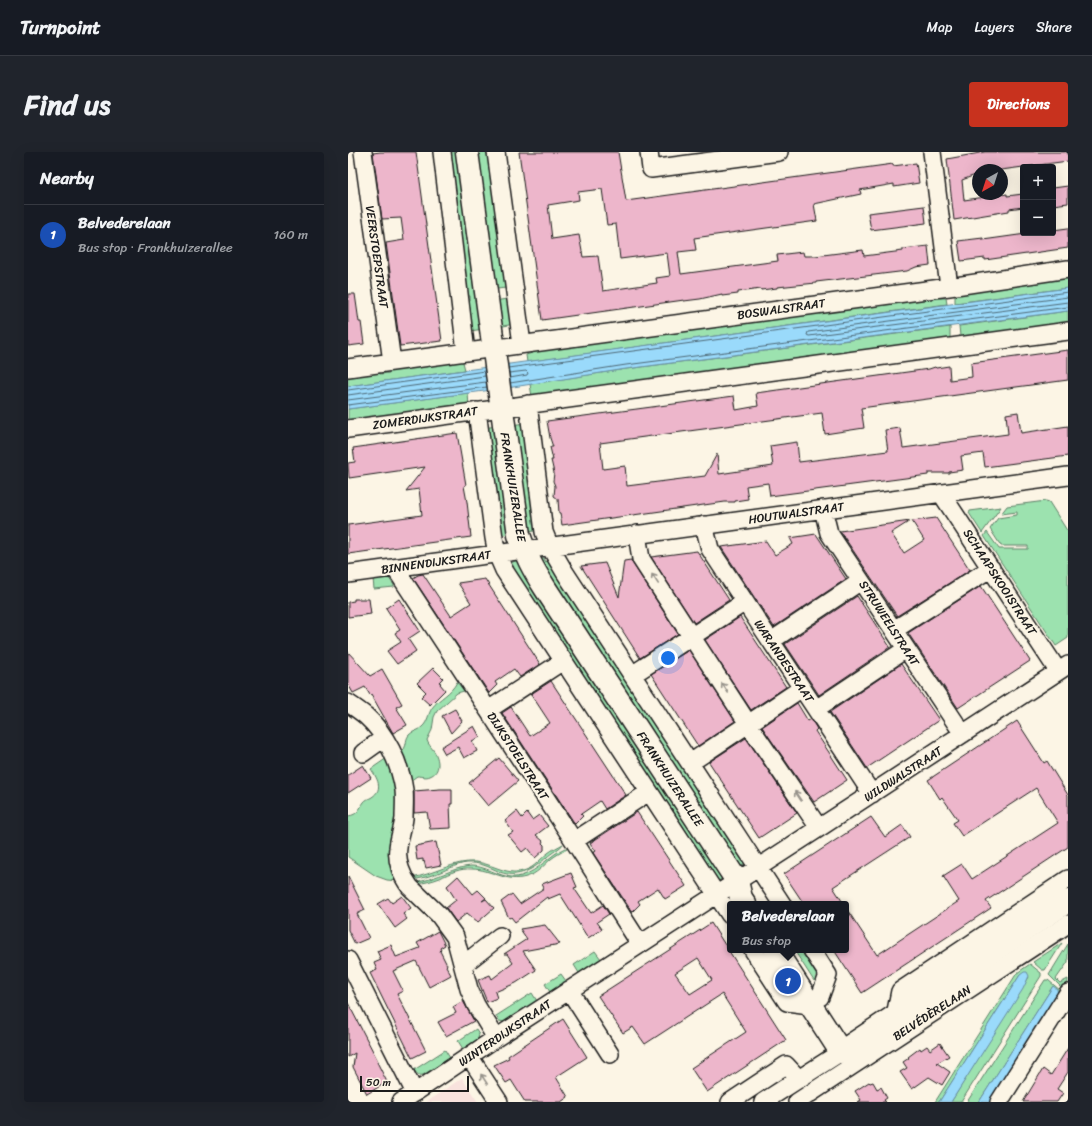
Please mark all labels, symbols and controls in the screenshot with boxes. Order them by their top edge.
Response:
text: Turnpoint [20,11,101,44]
text: Map [927,15,952,40]
text: Layers [974,15,1014,40]
text: Share [1036,15,1072,40]
text: Find us [24,80,111,129]
button: Directions [969,82,1068,127]
text: Nearby [40,163,94,193]
north arrow [972,164,1008,200]
map controls [1020,164,1056,236]
button: + [1020,164,1056,200]
button: − [1020,200,1056,236]
street label: VEERSTOEPSTRAAT [359,204,395,311]
text: Belvederelaan [78,210,171,236]
text: 1 [50,223,56,246]
text: 160 m [273,223,308,246]
text: Bus stop · Frankhuizerallee [78,236,233,259]
street label: BOSWALSTRAAT [736,292,827,326]
street label: ZOMERDIJKSTRAAT [371,400,480,436]
street label: FRANKHUIZERALLEE [493,431,533,545]
street label: HOUTWALSTRAAT [747,495,846,531]
street label: SCHAAPSKOOISTRAAT [957,524,1044,641]
street label: BINNENDIJKSTRAAT [380,543,493,581]
one-way arrow [650,573,658,585]
street label: STRUWEELSTRAAT [853,575,926,671]
street label: WARANDESTRAAT [748,615,820,708]
your location [658,648,678,668]
one-way arrow [721,682,729,694]
street label: DIJKSTOELSTRAAT [481,707,556,806]
street label: FRANKHUIZERALLEE [631,727,710,832]
street label: WILDWALSTRAAT [859,740,948,808]
one-way arrow [793,790,801,802]
popup [727,901,849,953]
text: Belvederelaan [742,903,834,929]
text: Bus stop [742,929,791,952]
pin: 1 [775,966,801,996]
street label: BELVÉDÈRELAAN [888,979,976,1047]
street label: WINTERDIJKSTRAAT [454,993,557,1073]
text: 50 m [366,1073,391,1092]
scale bar [360,1074,469,1093]
one-way arrow [480,1074,488,1085]

